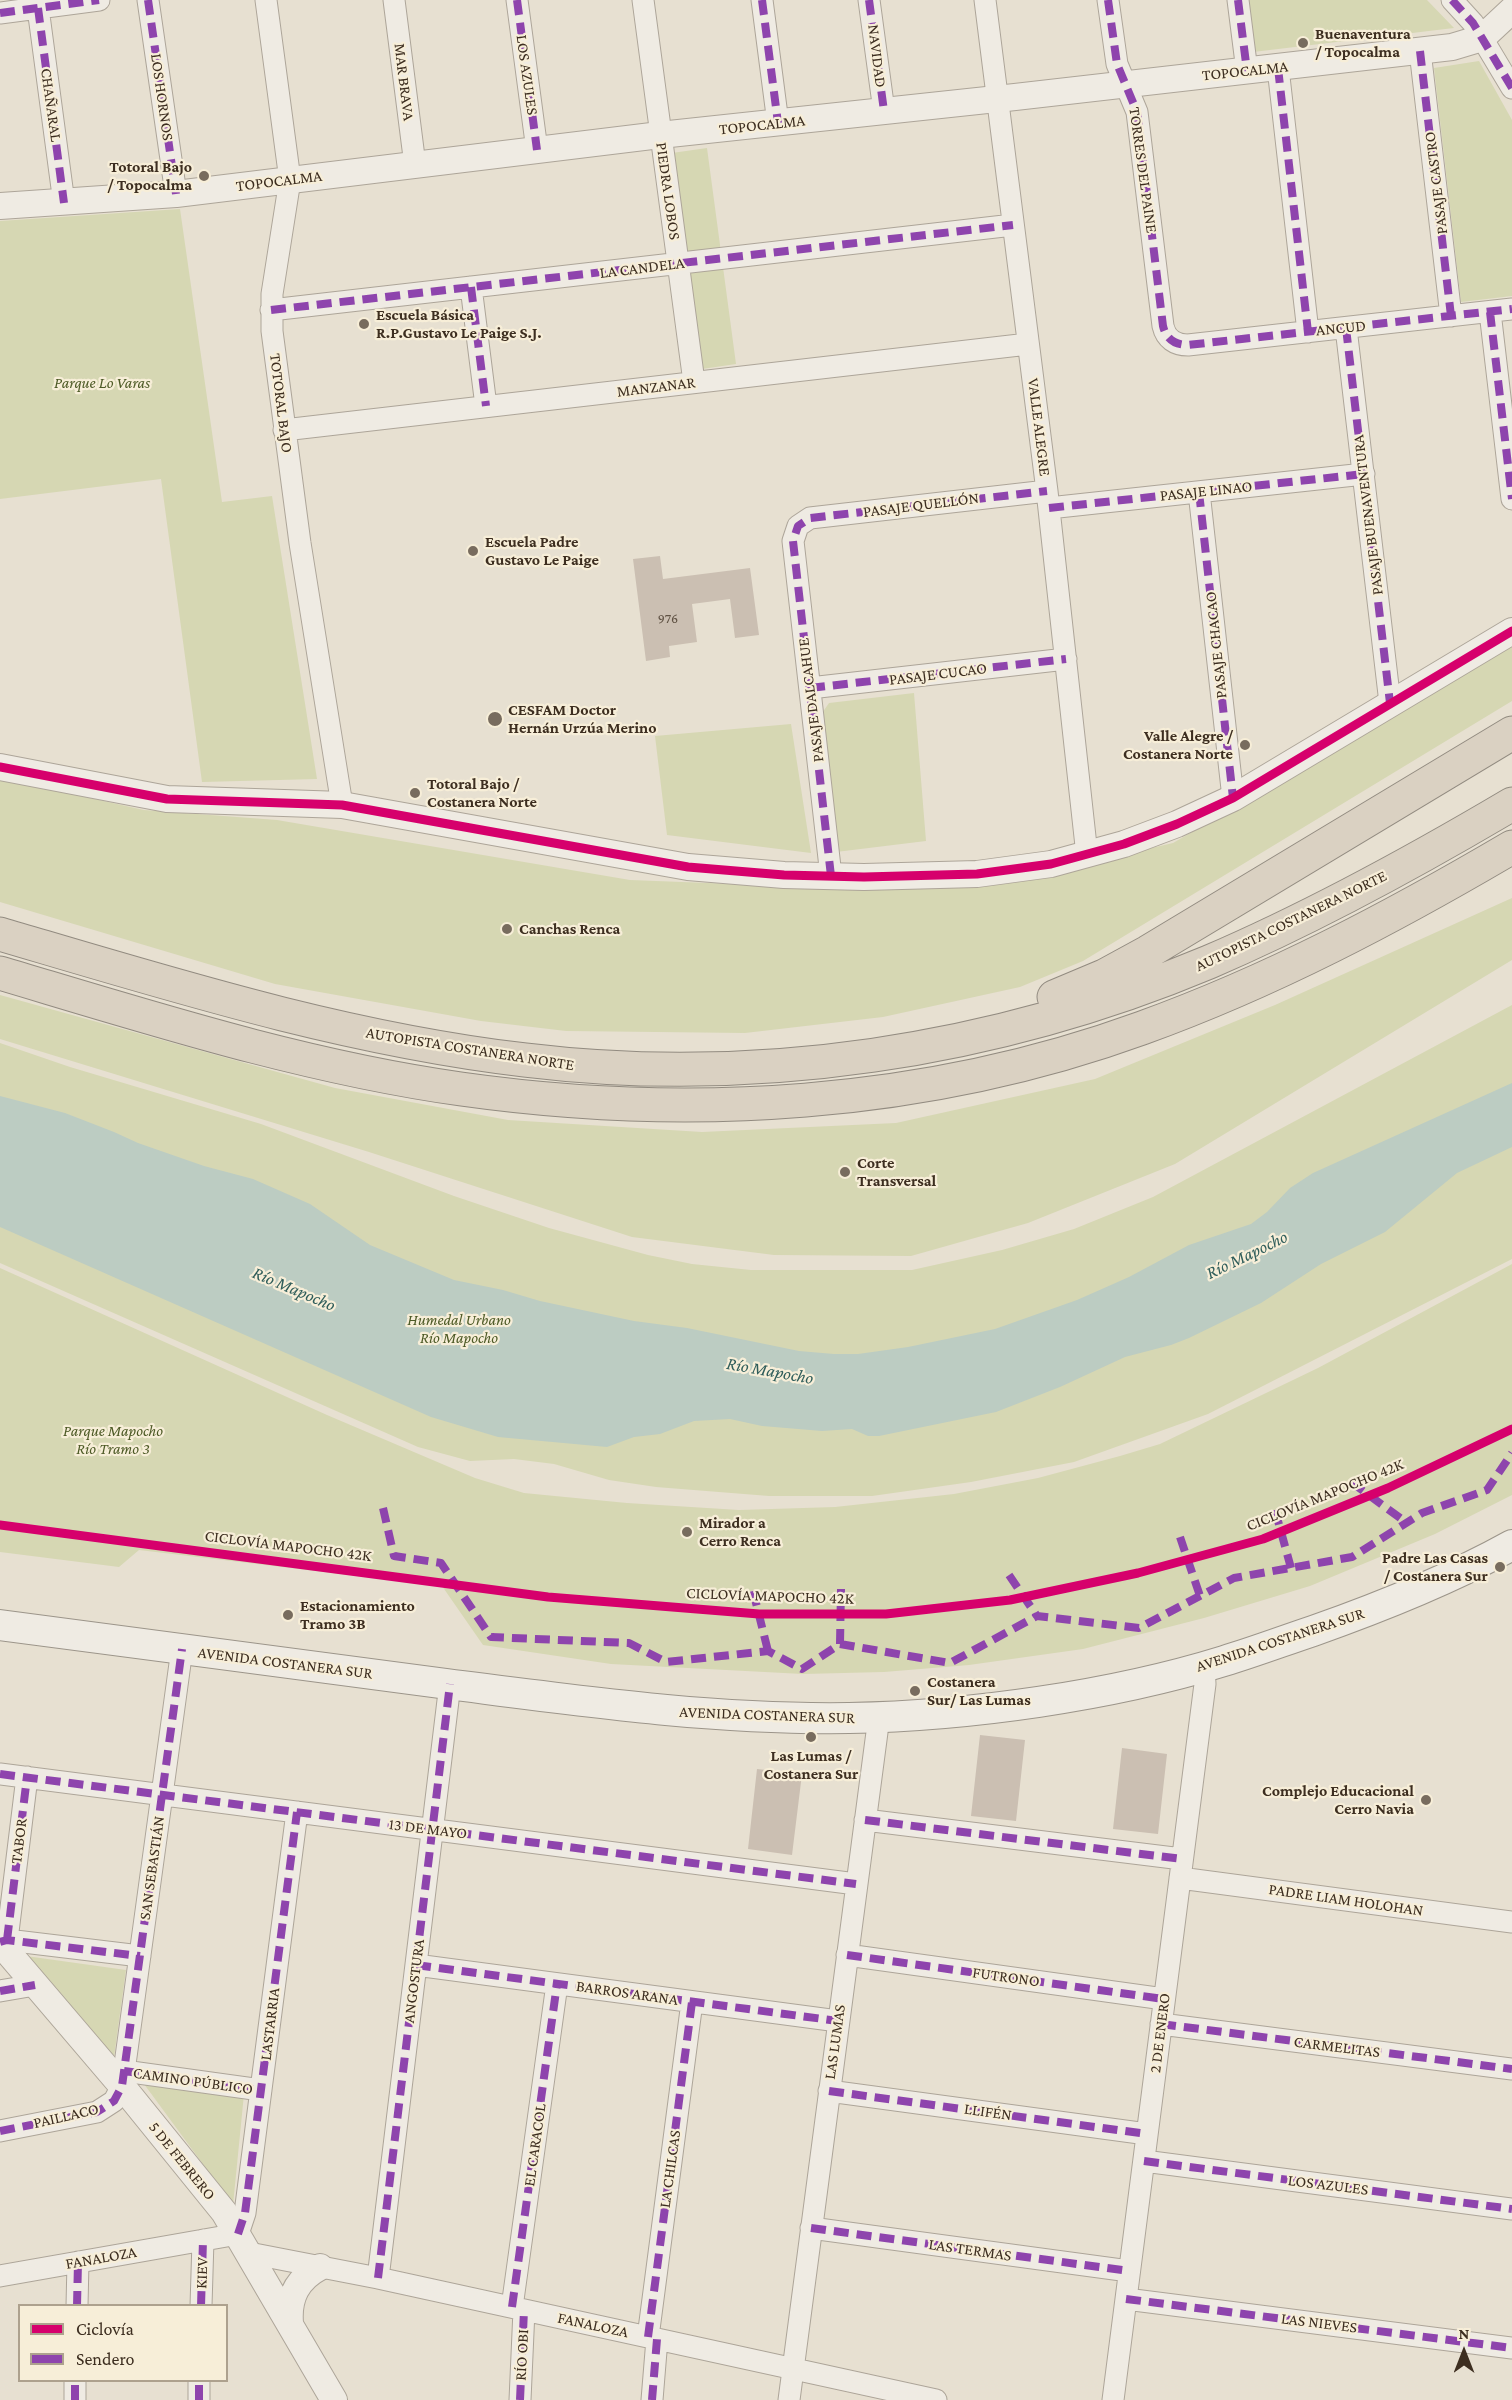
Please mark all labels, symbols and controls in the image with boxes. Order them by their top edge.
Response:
street label: NAVIDAD [864,23,890,89]
place label: Buenaventura / Topocalma [1315,24,1411,62]
street label: LOS AZULES [512,34,542,116]
marker: Buenaventura / Topocalma [1296,36,1310,50]
street label: MAR BRAVA [390,42,418,122]
street label: LOS HORNOS [146,52,178,142]
street label: TOPOCALMA [1201,57,1289,85]
street label: CHAÑARAL [36,67,66,143]
street label: TORRES DEL PAINE [1125,106,1161,234]
street label: TOPOCALMA [718,111,806,139]
street label: PASAJE CASTRO [1420,130,1452,236]
street label: PIEDRA LOBOS [652,141,684,241]
place label: Totoral Bajo / Topocalma [107,157,192,195]
street label: TOPOCALMA [235,166,323,196]
marker: Totoral Bajo / Topocalma [197,169,211,183]
street label: LA CANDELA [598,253,686,283]
place label: Escuela Básica R.P.Gustavo Le Paige S.J. [376,305,542,343]
street label: ANCUD [1315,316,1367,340]
marker: Escuela Básica R.P.Gustavo Le Paige S.J. [357,317,371,331]
street label: TOTORAL BAJO [265,352,297,454]
park label: Parque Lo Varas [54,373,150,393]
street label: MANZANAR [616,373,696,401]
street label: VALLE ALEGRE [1023,377,1055,477]
street label: PASAJE BUENAVENTURA [1349,434,1387,596]
street label: PASAJE LINAO [1159,477,1253,505]
street label: PASAJE QUELLÓN [862,488,980,522]
place label: Escuela Padre Gustavo Le Paige [485,532,599,570]
marker: Escuela Padre Gustavo Le Paige [466,544,480,558]
street label: PASAJE CHACAO [1201,590,1231,700]
house number: 976 [658,611,678,627]
street label: PASAJE DALCAHUE [794,637,828,763]
street label: PASAJE CUCAO [888,658,988,690]
place label: CESFAM Doctor Hernán Urzúa Merino [508,700,657,738]
marker: CESFAM Doctor Hernán Urzúa Merino [486,710,504,728]
place label: Valle Alegre / Costanera Norte [1123,726,1233,764]
marker: Valle Alegre / Costanera Norte [1238,738,1252,752]
place label: Totoral Bajo / Costanera Norte [427,774,537,812]
marker: Totoral Bajo / Costanera Norte [408,786,422,800]
street label: AUTOPISTA COSTANERA NORTE [1192,866,1390,976]
place label: Canchas Renca [519,919,620,939]
marker: Canchas Renca [500,922,514,936]
street label: AUTOPISTA COSTANERA NORTE [364,1023,576,1075]
place label: Corte Transversal [857,1153,936,1191]
marker: Corte Transversal [838,1165,852,1179]
water label: Río Mapocho [1203,1226,1291,1284]
water label: Río Mapocho [249,1262,339,1316]
park label: Humedal Urbano Río Mapocho [407,1310,511,1348]
water label: Río Mapocho [725,1353,815,1389]
park label: Parque Mapocho Río Tramo 3 [63,1421,163,1459]
street label: CICLOVÍA MAPOCHO 42K [1244,1455,1406,1535]
place label: Mirador a Cerro Renca [699,1513,781,1551]
marker: Mirador a Cerro Renca [680,1525,694,1539]
street label: CICLOVÍA MAPOCHO 42K [204,1526,372,1566]
place label: Padre Las Casas / Costanera Sur [1382,1548,1488,1586]
marker: Padre Las Casas / Costanera Sur [1493,1560,1507,1574]
street label: CICLOVÍA MAPOCHO 42K [686,1583,854,1609]
place label: Estacionamiento Tramo 3B [300,1596,415,1634]
street label: AVENIDA COSTANERA SUR [1193,1604,1367,1676]
marker: Estacionamiento Tramo 3B [281,1608,295,1622]
street label: AVENIDA COSTANERA SUR [197,1643,373,1683]
place label: Costanera Sur/ Las Lumas [927,1672,1031,1710]
marker: Costanera Sur/ Las Lumas [908,1684,922,1698]
street label: AVENIDA COSTANERA SUR [679,1702,855,1728]
marker: Las Lumas / Costanera Sur [804,1730,818,1744]
place label: Las Lumas / Costanera Sur [763,1746,859,1784]
place label: Complejo Educacional Cerro Navia [1262,1781,1414,1819]
marker: Complejo Educacional Cerro Navia [1419,1793,1433,1807]
street label: SAN SEBASTIÁN [135,1815,169,1921]
street label: 13 DE MAYO [388,1815,468,1843]
street label: TABOR [7,1817,31,1865]
street label: PADRE LIAM HOLOHAN [1267,1880,1425,1920]
street label: ANGOSTURA [399,1938,429,2024]
street label: FUTRONO [971,1963,1041,1991]
street label: BARROS ARANA [575,1976,679,2010]
street label: LASTARRIA [256,1986,284,2062]
street label: 2 DE ENERO [1146,1992,1174,2074]
street label: LAS LUMAS [820,2003,850,2081]
street label: CARMELITAS [1293,2032,1381,2062]
street label: CAMINO PÚBLICO [132,2063,254,2099]
street label: PAILLACO [31,2099,101,2133]
street label: LLIFÉN [963,2099,1013,2125]
street label: EL CARACOL [520,2102,550,2188]
street label: 5 DE FEBRERO [145,2118,219,2204]
street label: LA CHILCAS [655,2129,685,2209]
street label: LOS AZULES [1287,2171,1369,2199]
street label: LAS TERMAS [927,2235,1013,2265]
street label: FANALOZA [64,2242,138,2274]
street label: KIEV [192,2257,212,2289]
legend [18,2304,228,2382]
street label: FANALOZA [556,2308,630,2342]
street label: LAS NIEVES [1280,2309,1358,2337]
text: Ciclovía [76,2319,134,2339]
north arrow [1434,2322,1494,2382]
text: N [1459,2325,1469,2342]
street label: RÍO OBI [511,2329,533,2381]
text: Sendero [76,2349,134,2369]

